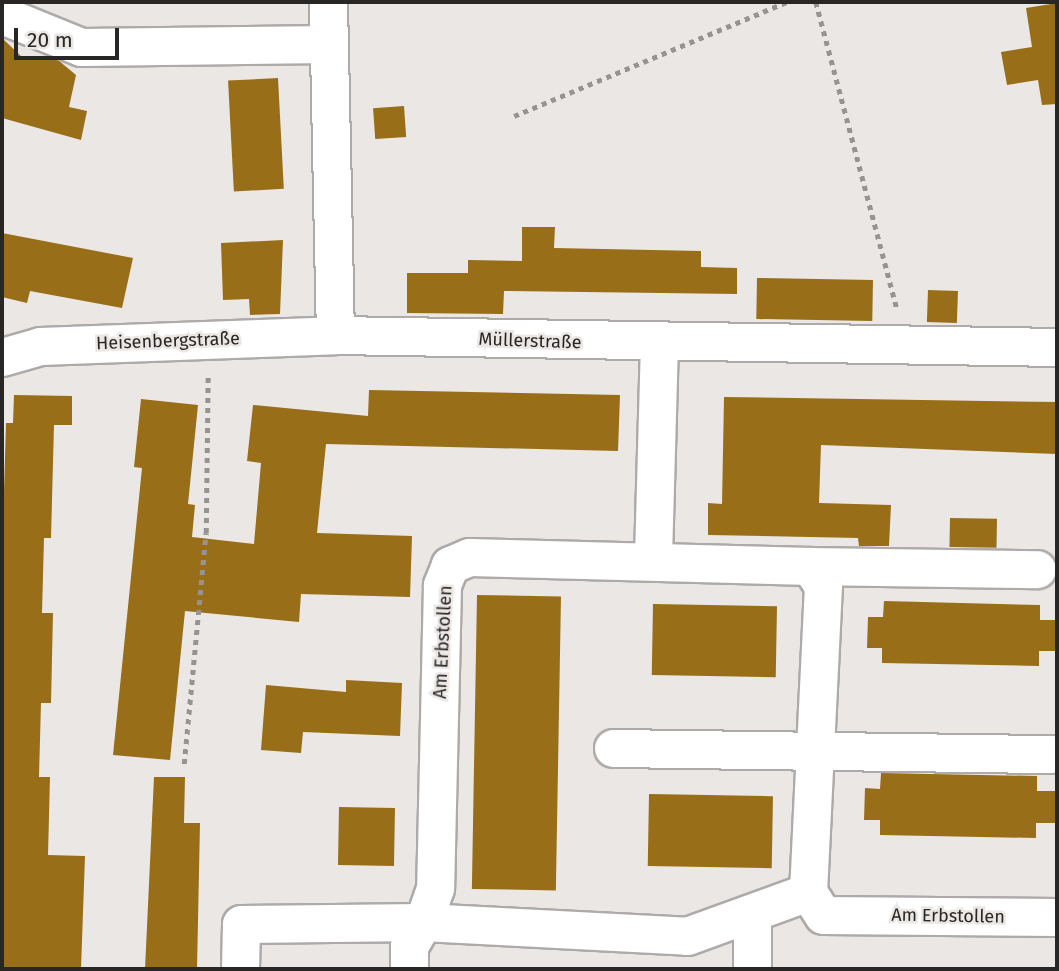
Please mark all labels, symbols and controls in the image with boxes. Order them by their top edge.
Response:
scale bar [18,14,122,58]
text: 20 m [27,27,73,53]
street label: Heisenbergstraße [96,328,240,354]
street label: Müllerstraße [478,328,582,354]
street label: Am Erbstollen [429,585,457,699]
street label: Am Erbstollen [891,904,1005,928]

